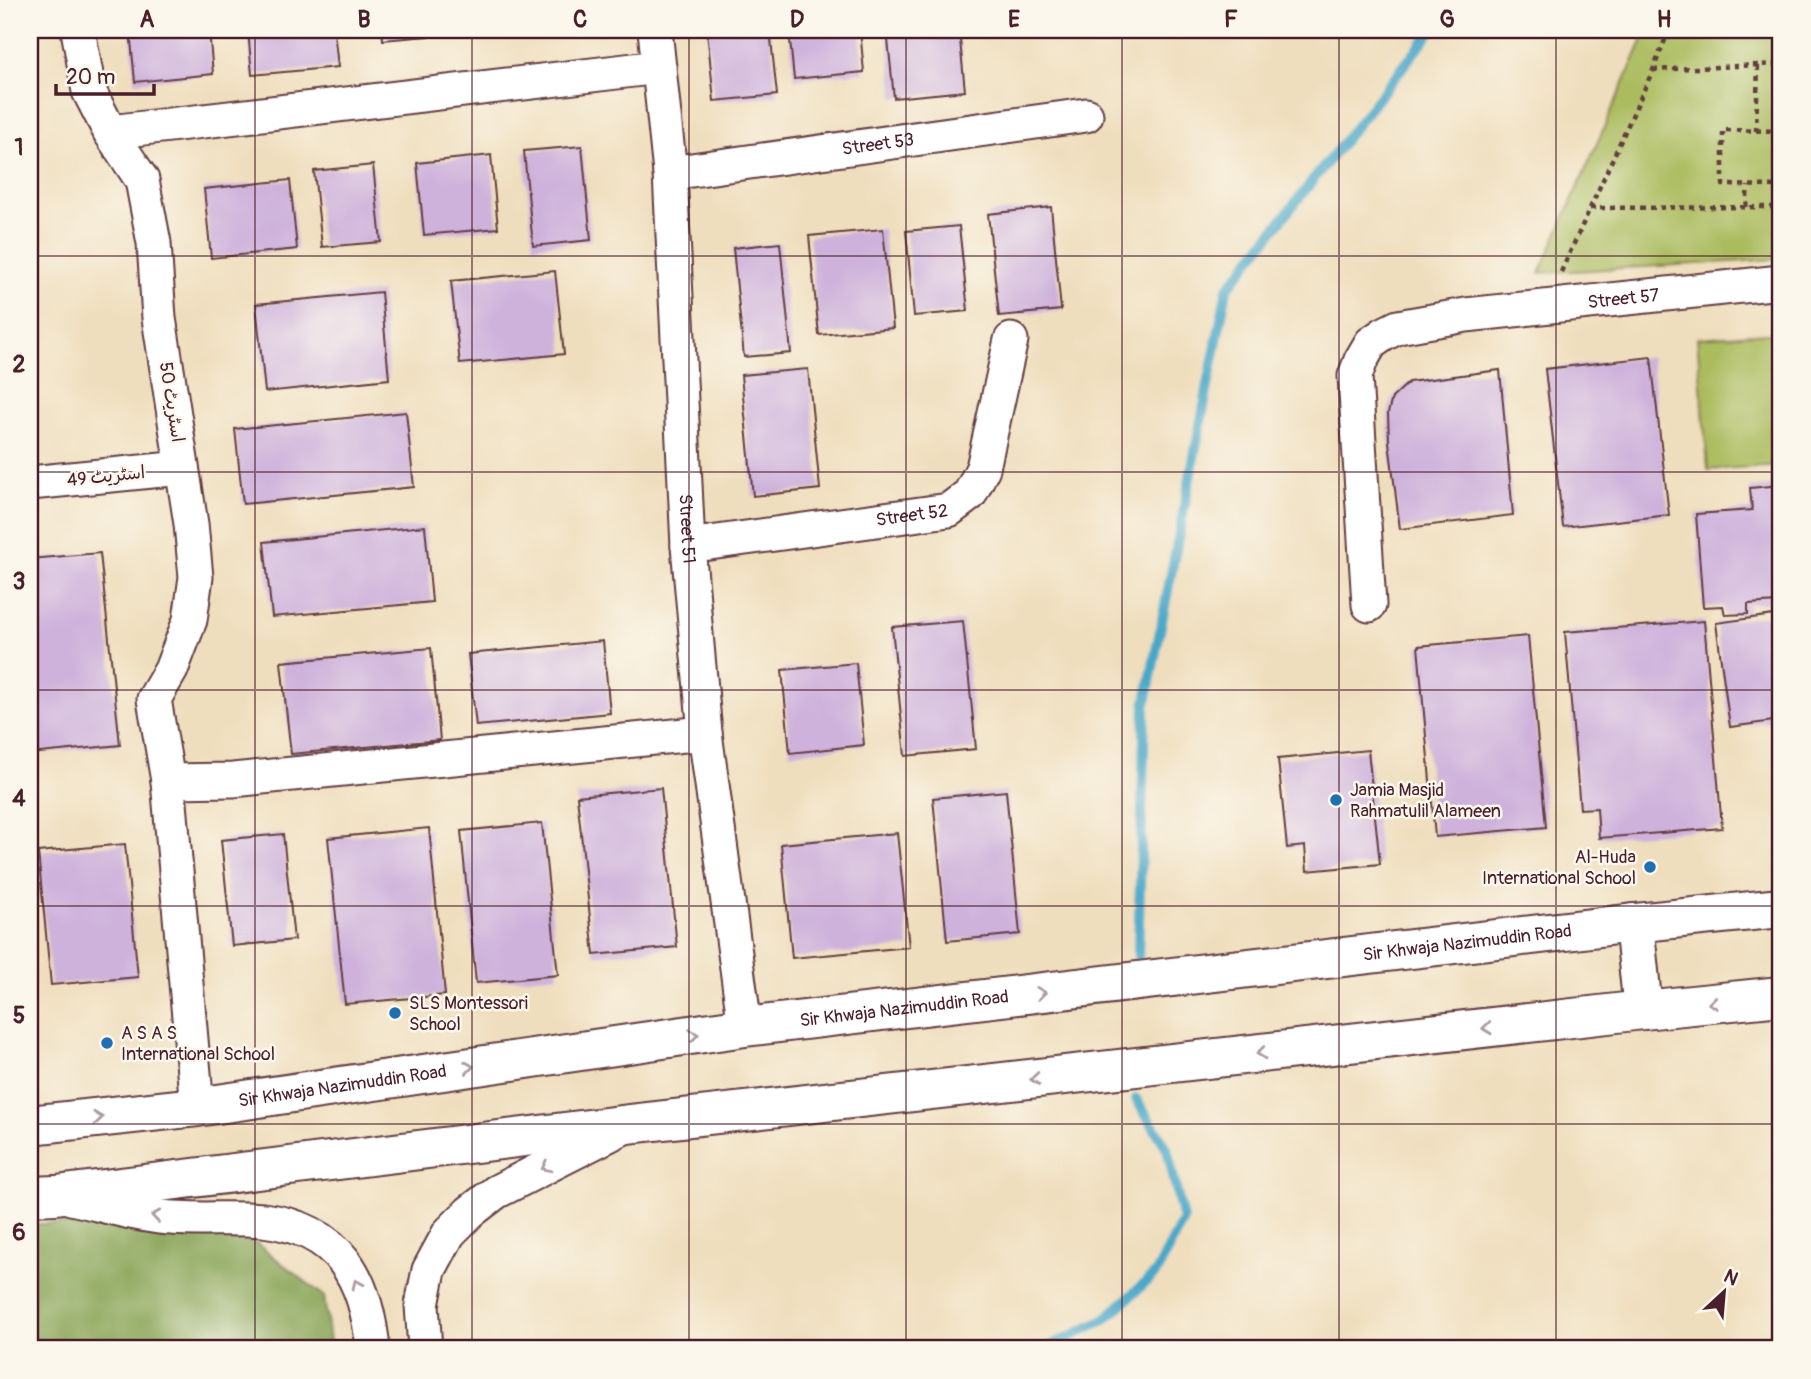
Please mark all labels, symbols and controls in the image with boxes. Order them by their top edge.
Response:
text: A [140,5,155,34]
text: B [357,5,371,34]
text: C [573,5,587,34]
text: D [790,5,804,34]
text: E [1008,5,1020,34]
text: F [1224,5,1238,34]
text: G [1439,5,1455,34]
text: H [1657,5,1671,34]
scale bar [56,52,154,96]
text: 20 m [66,64,115,91]
street label: Street 53 [841,128,916,161]
text: 1 [15,133,24,162]
street label: Street 57 [1586,284,1661,314]
text: 2 [13,350,26,379]
street label: اسٹریٹ 50 [154,360,189,444]
street label: اسٹریٹ 49 [66,461,146,492]
street label: Street 51 [674,494,701,565]
street label: Street 52 [874,499,949,532]
text: 3 [13,567,25,596]
place label: Jamia Masjid Rahmatulil Alameen [1350,779,1501,823]
text: 4 [12,784,26,813]
marker: Jamia Masjid Rahmatulil Alameen [1328,792,1344,808]
place label: Al-Huda International School [1482,846,1636,890]
marker: Al-Huda International School [1642,859,1658,875]
street label: Sir Khwaja Nazimuddin Road [1362,919,1573,967]
street label: Sir Khwaja Nazimuddin Road [798,985,1010,1033]
one-way arrow [1035,985,1047,1000]
place label: SLS Montessori School [409,992,528,1036]
one-way arrow [1708,995,1719,1010]
text: 5 [13,1001,25,1030]
marker: SLS Montessori School [387,1005,403,1021]
one-way arrow [1481,1020,1493,1035]
place label: A S A S International School [121,1022,275,1066]
one-way arrow [688,1027,700,1042]
marker: A S A S International School [99,1035,115,1051]
one-way arrow [1255,1045,1266,1060]
street label: Sir Khwaja Nazimuddin Road [237,1060,448,1113]
one-way arrow [463,1060,475,1075]
one-way arrow [1029,1071,1041,1086]
one-way arrow [92,1110,103,1125]
one-way arrow [541,1158,553,1172]
one-way arrow [150,1208,162,1223]
text: 6 [12,1218,26,1247]
north arrow [1688,1256,1758,1326]
text: N [1720,1264,1742,1291]
one-way arrow [351,1279,365,1291]

